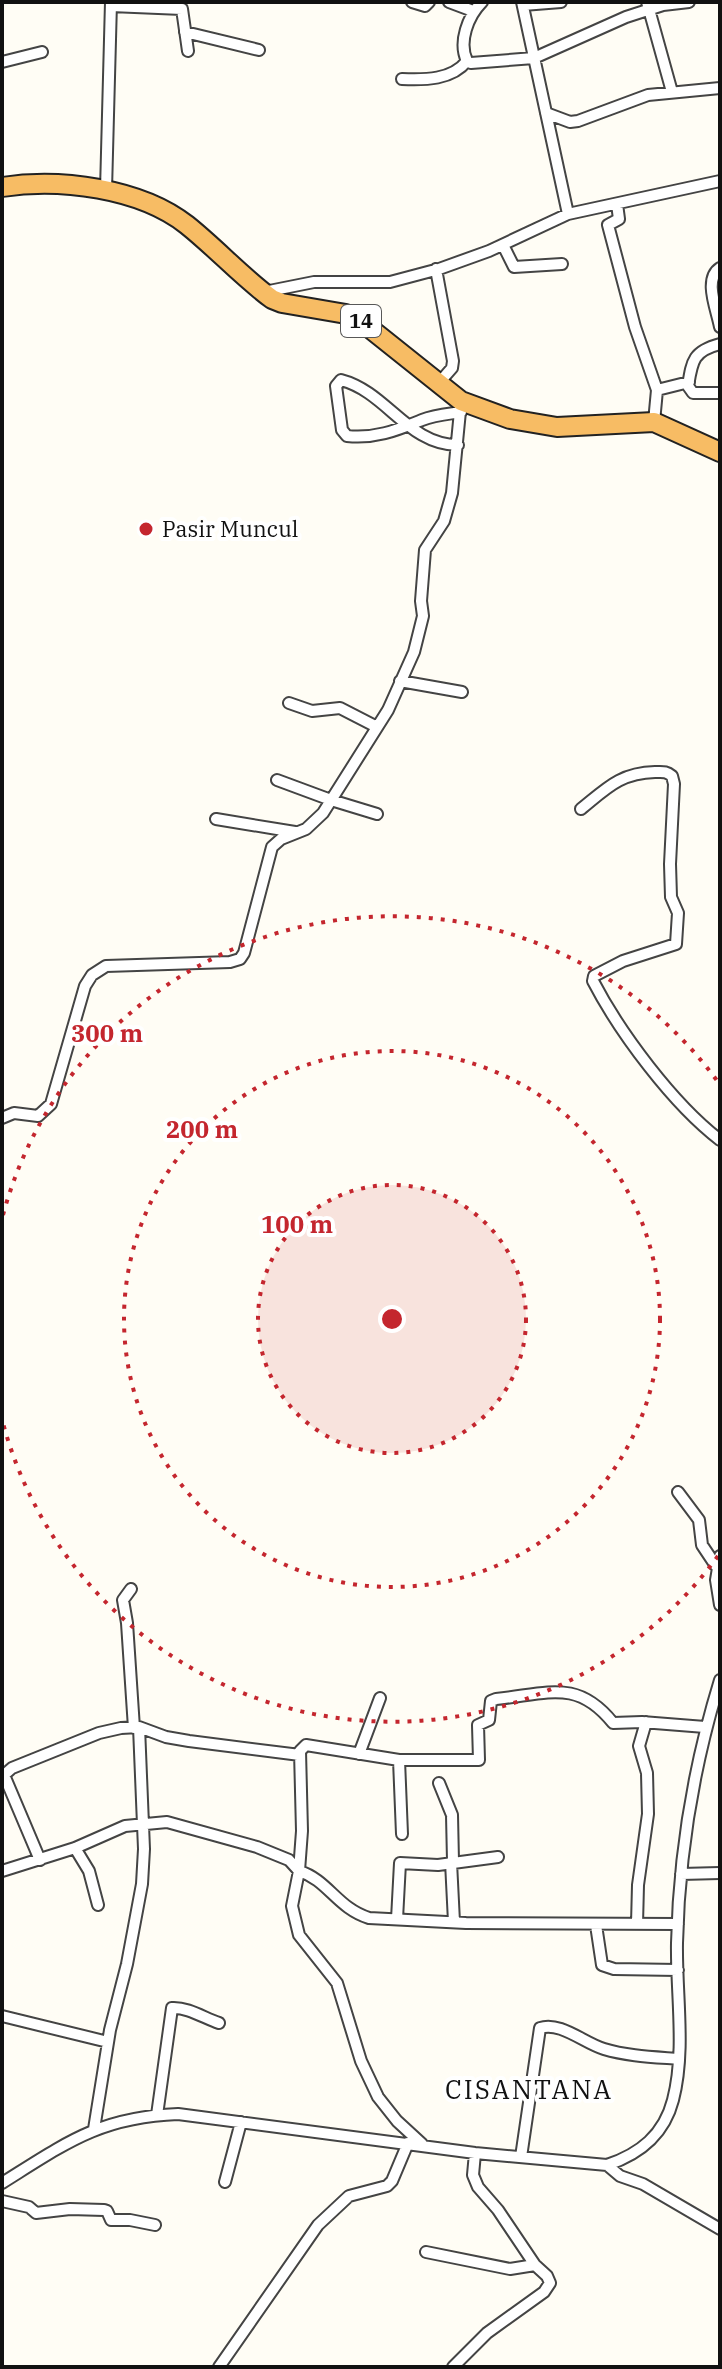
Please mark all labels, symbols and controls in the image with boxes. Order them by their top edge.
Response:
road number: 14 [341,305,381,337]
place label: Pasir Muncul [162,514,298,543]
marker: Pasir Muncul [137,520,155,538]
text: 300 m [71,1017,143,1049]
text: 200 m [166,1113,238,1145]
text: 100 m [261,1208,333,1240]
centre of rings [378,1305,406,1333]
district label: CISANTANA [445,2072,613,2106]

